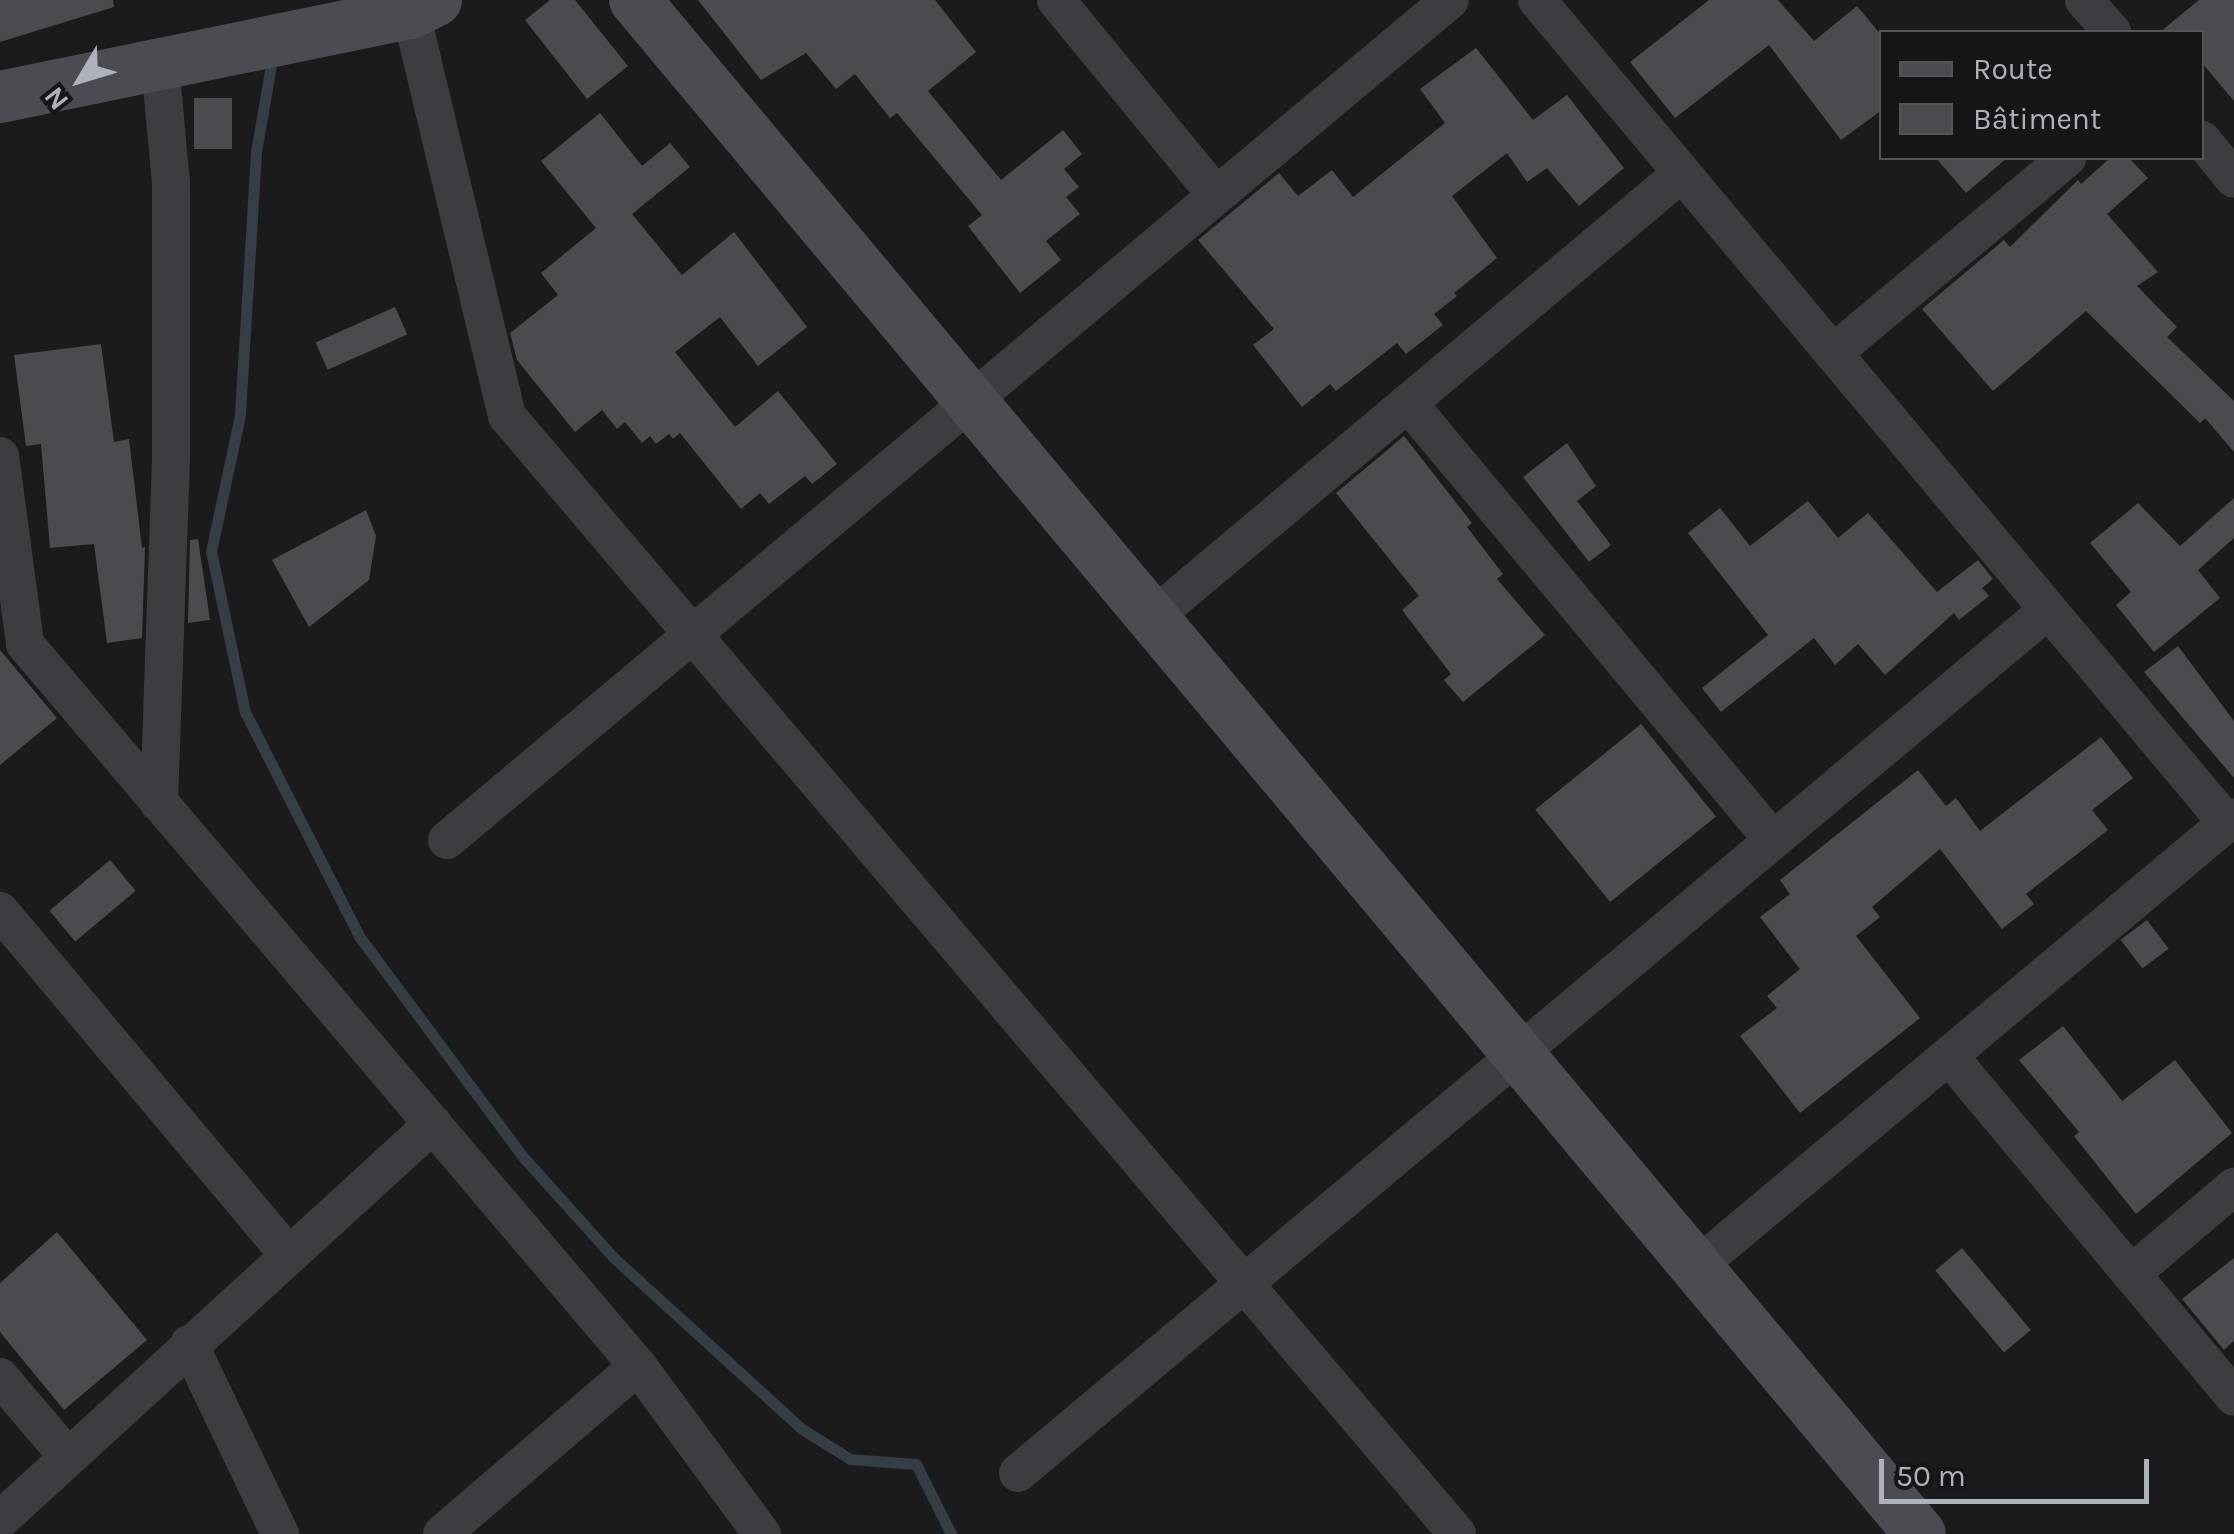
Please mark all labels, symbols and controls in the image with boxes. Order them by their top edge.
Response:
north arrow [30,30,130,130]
legend [1879,30,2204,160]
text: Route [1973,51,2053,87]
text: N [37,81,75,117]
text: Bâtiment [1973,101,2101,137]
scale bar [1884,1439,2154,1501]
text: 50 m [1896,1458,1966,1494]

